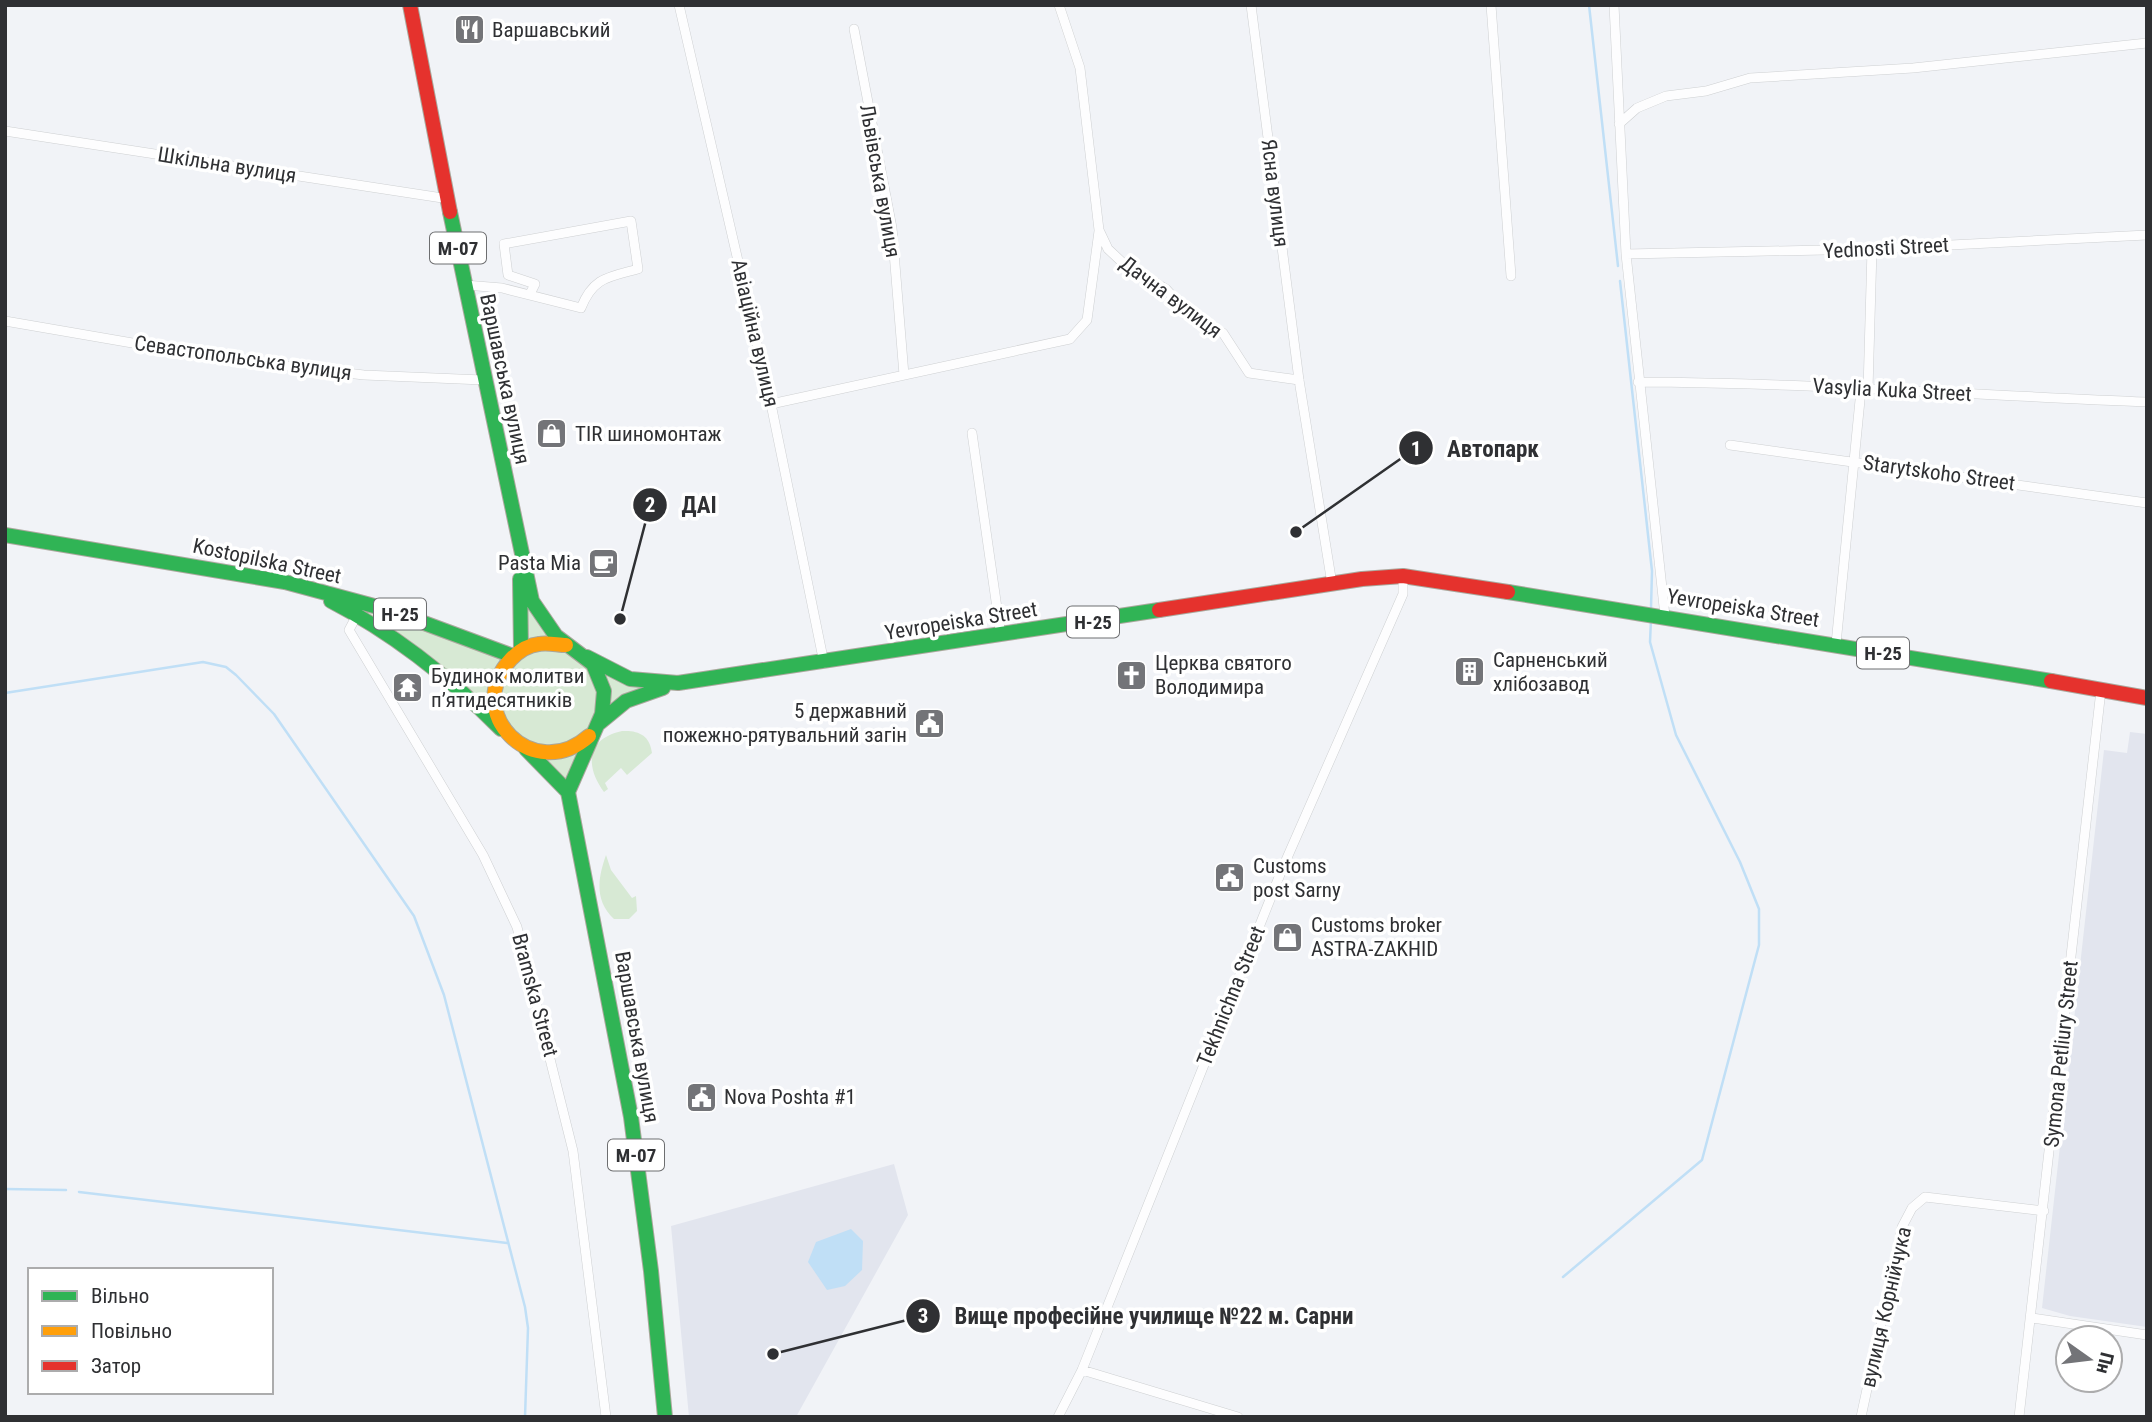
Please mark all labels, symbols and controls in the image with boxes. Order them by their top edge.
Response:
restaurant icon: Варшавський [452,13,486,47]
place label: Варшавський [492,18,611,42]
street label: Львівська вулиця [855,103,905,259]
street label: Ясна вулиця [1256,138,1294,248]
street label: Шкільна вулиця [156,142,298,188]
road number: М-07 [430,232,486,264]
street label: Yednosti Street [1822,233,1950,263]
street label: Дачна вулиця [1115,251,1227,343]
street label: Авіаційна вулиця [726,257,784,409]
street label: Варшавська вулиця [475,292,535,466]
street label: Севастопольська вулиця [133,331,353,385]
street label: Vasylia Kuka Street [1812,374,1972,406]
shop icon: TIR шиномонтаж [535,417,569,451]
place label: TIR шиномонтаж [575,422,721,446]
callout: Автопарк [1398,426,1553,470]
text: Автопарк [1447,436,1539,463]
text: 1 [1411,437,1421,461]
street label: Starytskoho Street [1862,450,2016,496]
callout: ДАІ [633,483,731,527]
text: ДАІ [681,492,717,519]
text: 2 [645,493,655,517]
street label: Kostopilska Street [191,534,343,588]
cafe icon: Pasta Mia [587,546,621,580]
place label: Pasta Mia [498,551,581,575]
street label: Yevropeiska Street [1665,584,1821,632]
street label: Yevropeiska Street [883,597,1039,645]
road number: Н-25 [374,598,426,629]
road number: Н-25 [1067,607,1119,638]
road number: Н-25 [1857,638,1909,668]
place label: Сарненський хлібозавод [1493,648,1608,696]
place label: Церква святого Володимира [1155,651,1292,699]
building icon: Сарненський хлібозавод [1453,655,1487,689]
church icon: Церква святого Володимира [1115,658,1149,692]
place label: Будинок молитви п’ятидесятників [431,664,584,712]
temple icon: Будинок молитви п’ятидесятників [391,671,425,705]
place label: 5 державний пожежно-рятувальний загін [663,699,907,747]
public building icon: 5 державний пожежно-рятувальний загін [913,706,947,740]
place label: Customs post Sarny [1253,854,1341,902]
public building icon: Customs post Sarny [1213,861,1247,895]
place label: Customs broker ASTRA-ZAKHID [1311,913,1442,961]
shop icon: Customs broker ASTRA-ZAKHID [1271,920,1305,954]
street label: Tekhnichna Street [1192,923,1270,1069]
street label: Bramska Street [507,931,563,1059]
street label: Варшавська вулиця [610,949,664,1125]
street label: Symona Petliury Street [2039,959,2083,1149]
public building icon: Nova Poshta #1 [684,1080,718,1114]
place label: Nova Poshta #1 [724,1085,856,1109]
road number: М-07 [608,1140,664,1170]
street label: вулиця Корнійчука [1856,1224,1916,1390]
legend [28,1268,273,1394]
text: Вільно [91,1284,149,1308]
callout: Вище професійне училище №22 м. Сарни [905,1294,1367,1338]
text: Вище професійне училище №22 м. Сарни [954,1303,1354,1330]
text: 3 [918,1304,928,1328]
text: Повільно [91,1319,172,1343]
north arrow [2054,1324,2124,1394]
text: Пн [2091,1350,2119,1376]
text: Затор [91,1354,141,1378]

